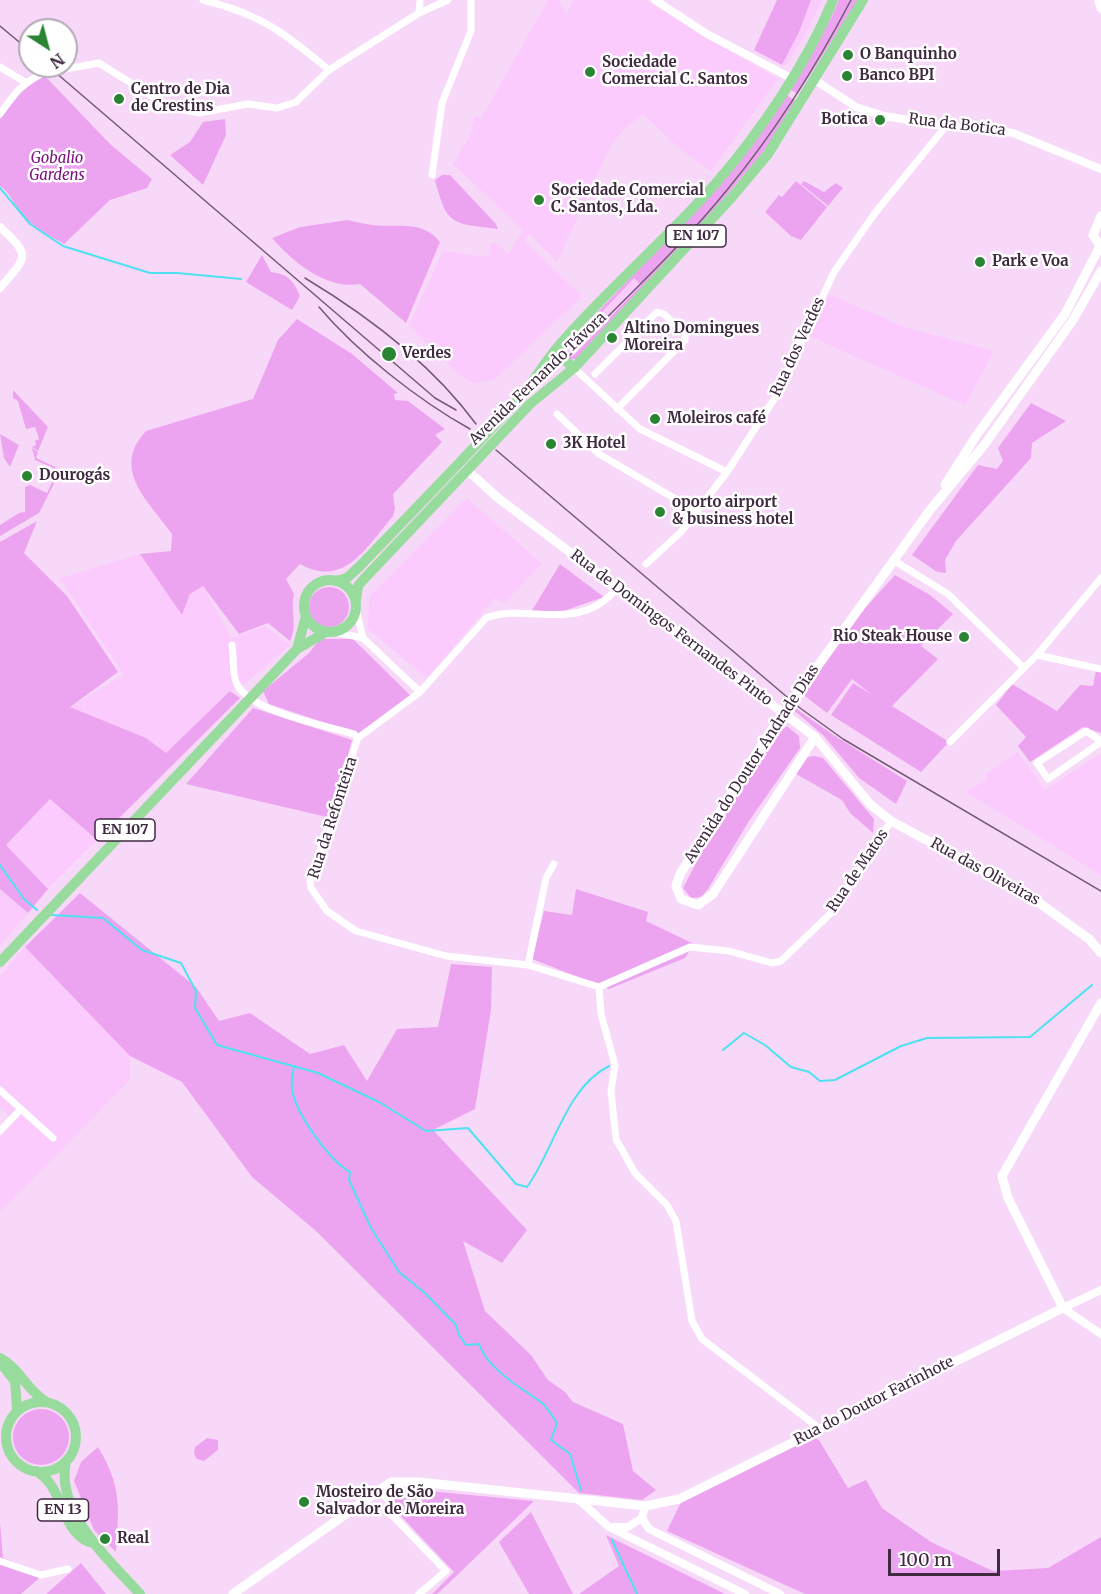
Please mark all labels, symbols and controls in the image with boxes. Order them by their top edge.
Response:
north arrow [18,18,78,78]
place label: O Banquinho [860,46,957,64]
marker: O Banquinho [841,48,855,62]
text: N [46,49,68,73]
place label: Sociedade Comercial C. Santos [602,54,748,89]
marker: Sociedade Comercial C. Santos [583,65,597,79]
place label: Banco BPI [859,67,934,85]
marker: Banco BPI [840,69,854,83]
place label: Centro de Dia de Crestins [131,81,230,116]
marker: Centro de Dia de Crestins [112,92,126,106]
street label: Rua da Botica [908,110,1006,140]
place label: Botica [821,111,868,129]
marker: Botica [873,113,887,127]
park label: Gobalio Gardens [29,150,85,185]
place label: Sociedade Comercial C. Santos, Lda. [551,182,704,217]
marker: Sociedade Comercial C. Santos, Lda. [532,193,546,207]
road number: EN 107 [666,225,726,247]
place label: Park e Voa [992,253,1069,271]
marker: Park e Voa [973,255,987,269]
street label: Rua dos Verdes [767,294,829,400]
street label: Avenida Fernando Távora [466,309,610,449]
place label: Altino Domingues Moreira [624,320,759,355]
marker: Altino Domingues Moreira [605,331,619,345]
marker: Verdes [380,345,398,363]
place label: Verdes [402,345,451,363]
place label: Moleiros café [667,410,766,428]
marker: Moleiros café [648,412,662,426]
place label: 3K Hotel [563,435,626,453]
marker: 3K Hotel [544,437,558,451]
place label: Dourogás [39,467,110,485]
marker: Dourogás [20,469,34,483]
place label: oporto airport & business hotel [672,494,793,529]
marker: oporto airport & business hotel [653,505,667,519]
street label: Rua de Domingos Fernandes Pinto [567,546,775,710]
place label: Rio Steak House [833,628,952,646]
marker: Rio Steak House [957,630,971,644]
street label: Avenida do Doutor Andrade Dias [681,661,823,867]
street label: Rua da Refonteira [305,755,361,881]
road number: EN 107 [95,819,155,841]
street label: Rua de Matos [824,826,892,916]
street label: Rua das Oliveiras [927,834,1043,910]
street label: Rua do Doutor Farinhote [791,1353,957,1449]
place label: Mosteiro de São Salvador de Moreira [316,1484,464,1519]
marker: Mosteiro de São Salvador de Moreira [297,1495,311,1509]
road number: EN 13 [38,1499,88,1521]
place label: Real [117,1530,149,1548]
marker: Real [98,1532,112,1546]
scale bar [891,1537,1004,1575]
text: 100 m [899,1548,952,1571]

